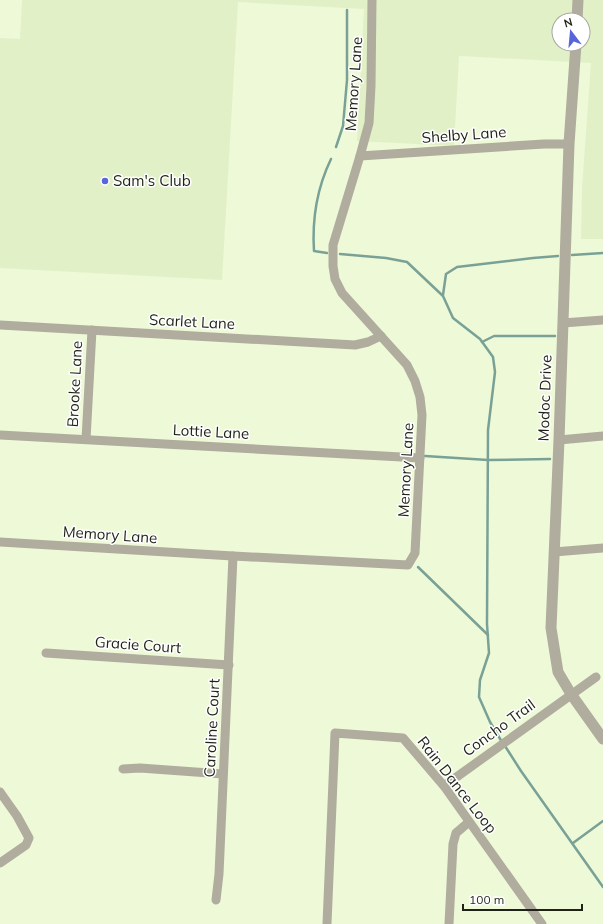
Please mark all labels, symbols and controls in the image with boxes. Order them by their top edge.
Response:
north arrow [551,12,591,52]
text: N [562,15,574,30]
street label: Memory Lane [341,36,366,132]
street label: Shelby Lane [421,122,507,147]
place label: Sam's Club [113,171,191,190]
marker: Sam's Club [100,176,110,186]
street label: Scarlet Lane [149,310,236,333]
street label: Brooke Lane [63,340,86,428]
street label: Modoc Drive [533,354,556,442]
street label: Lottie Lane [172,420,250,443]
street label: Memory Lane [394,422,417,518]
street label: Memory Lane [62,522,158,547]
street label: Gracie Court [94,632,182,657]
street label: Caroline Court [199,678,224,778]
street label: Concho Trail [459,695,539,760]
street label: Rain Dance Loop [414,732,501,837]
scale bar [463,886,582,912]
text: 100 m [469,892,504,907]

